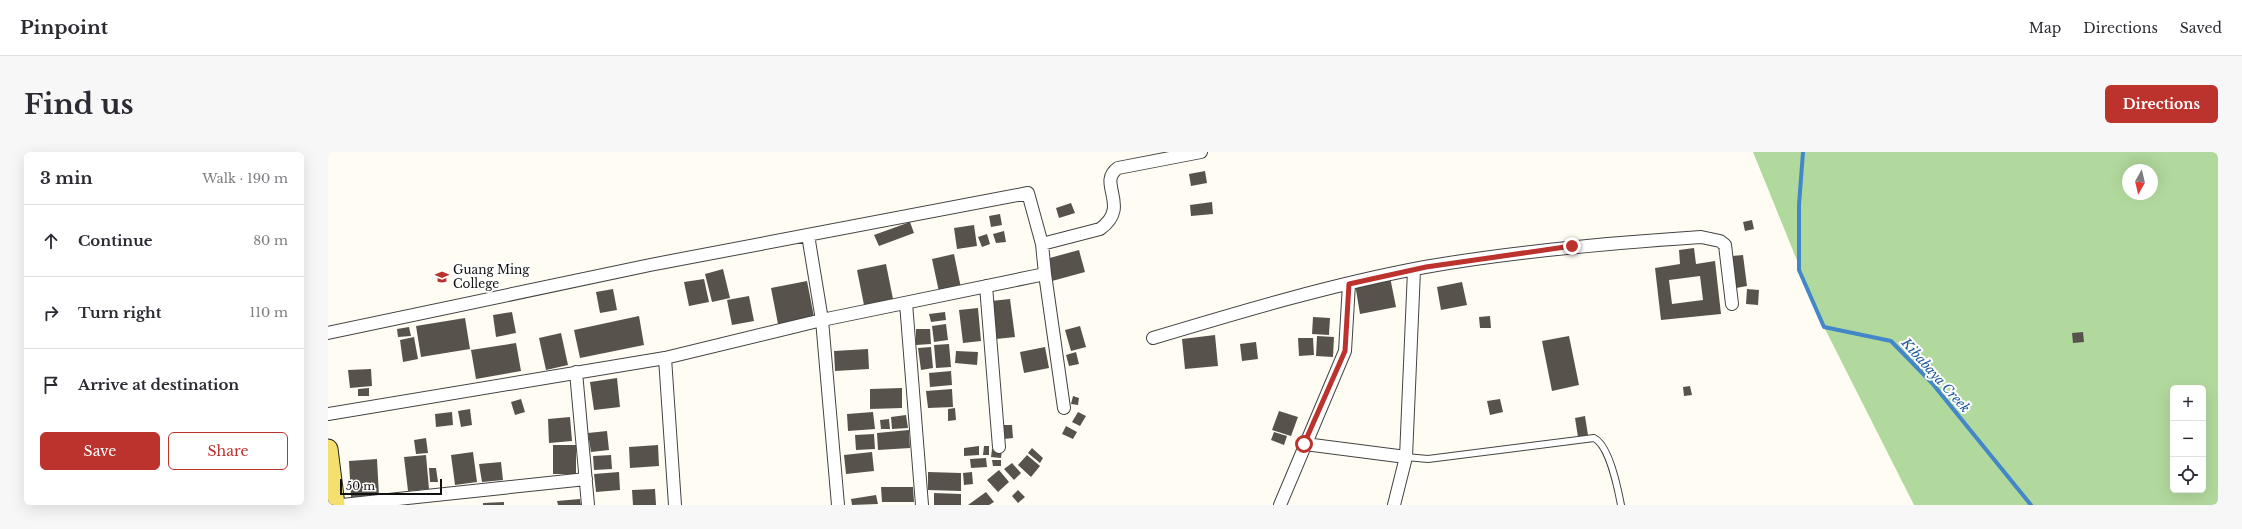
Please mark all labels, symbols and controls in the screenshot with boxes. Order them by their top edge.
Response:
text: Pinpoint [20,16,108,39]
text: Map [2029,19,2061,37]
text: Directions [2083,19,2158,37]
text: Saved [2180,19,2222,37]
button: Directions [2105,85,2218,123]
text: Find us [24,87,134,122]
north arrow [2122,164,2158,200]
text: 3 min [40,168,93,189]
text: Walk · 190 m [202,170,288,187]
icon: ahead [40,230,62,252]
text: Continue [78,231,153,250]
text: 80 m [253,232,288,249]
route end [1563,237,1581,255]
place label: Guang Ming College [453,262,530,291]
school or university icon: Guang Ming College [434,269,450,285]
icon: right [40,302,62,324]
text: Turn right [78,303,161,322]
text: 110 m [249,304,288,321]
water label: Kibabaya Creek [1897,334,1974,416]
icon: arrive [40,374,62,396]
text: Arrive at destination [78,375,239,394]
map controls [2170,385,2206,493]
button: + [2170,385,2206,421]
button: − [2170,421,2206,457]
button: Save [40,432,160,470]
button: Share [168,432,288,470]
route start [1295,435,1313,453]
button: locate [2170,457,2206,493]
scale bar [340,477,442,496]
text: 50 m [346,479,375,493]

